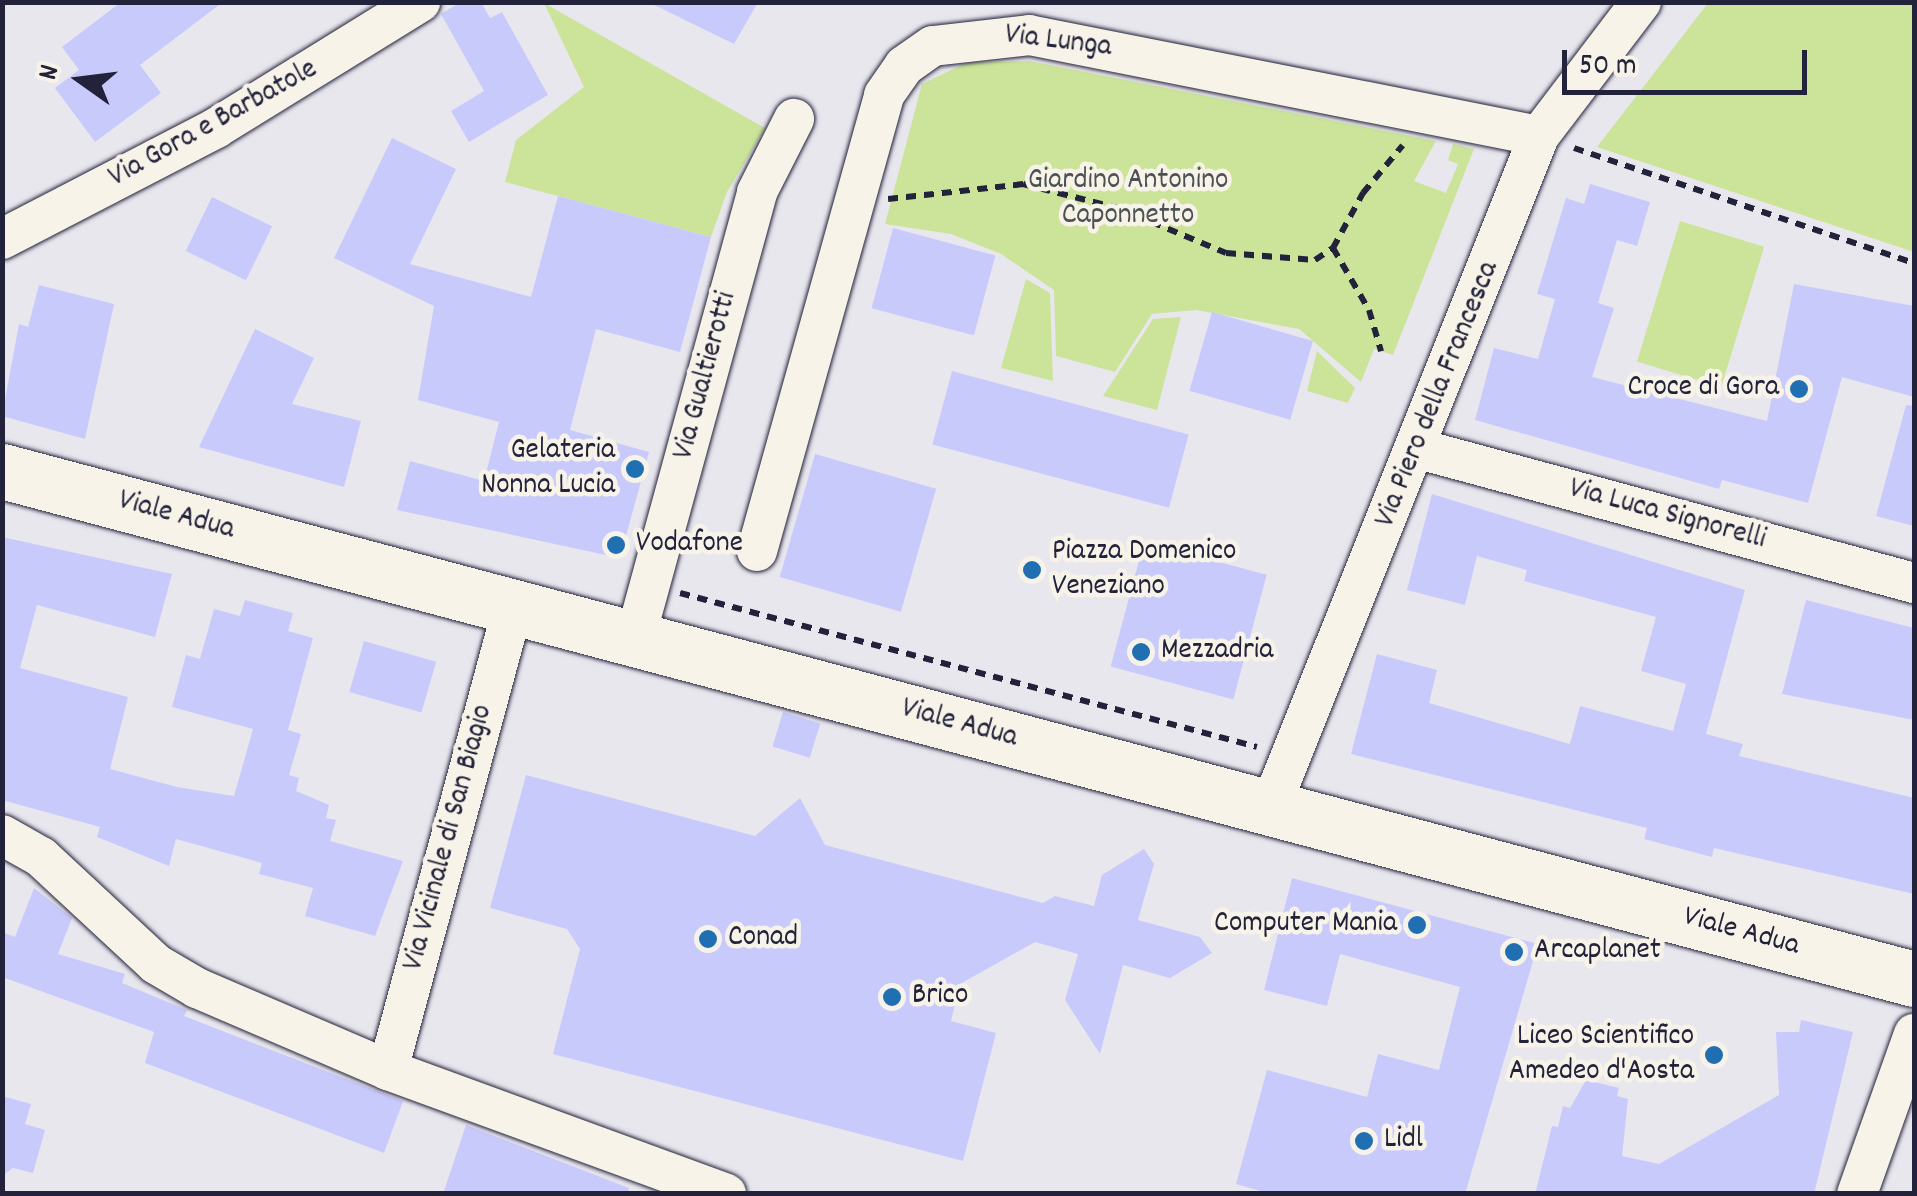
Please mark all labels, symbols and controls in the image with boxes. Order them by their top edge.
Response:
street label: Via Lunga [1003,19,1113,67]
north arrow [30,30,130,130]
scale bar [1567,30,1812,92]
text: 50 m [1579,46,1637,89]
street label: Via Gora e Barbatole [103,53,325,197]
text: N [30,61,72,84]
park label: Giardino Antonino Caponnetto [1028,164,1228,234]
street label: Via Piero della Francesca [1369,257,1509,533]
street label: Via Gualtierotti [667,288,747,464]
place label: Croce di Gora [1627,371,1779,407]
marker: Croce di Gora [1788,378,1810,400]
place label: Gelateria Nonna Lucia [481,434,615,504]
marker: Gelateria Nonna Lucia [624,458,646,480]
street label: Via Luca Signorelli [1565,472,1769,560]
street label: Viale Adua [114,484,238,550]
place label: Vodafone [636,527,743,563]
marker: Vodafone [605,534,627,556]
place label: Piazza Domenico Veneziano [1052,535,1236,606]
marker: Piazza Domenico Veneziano [1021,559,1043,581]
place label: Mezzadria [1161,634,1273,670]
marker: Mezzadria [1130,641,1152,663]
street label: Viale Adua [897,692,1021,758]
street label: Via Vicinale di San Biagio [397,701,503,975]
street label: Viale Adua [1679,900,1803,966]
place label: Computer Mania [1214,907,1397,943]
marker: Computer Mania [1406,914,1428,936]
place label: Conad [728,921,798,957]
marker: Conad [697,928,719,950]
place label: Arcaplanet [1534,934,1661,970]
marker: Arcaplanet [1503,941,1525,963]
place label: Brico [912,979,968,1015]
marker: Brico [881,986,903,1008]
place label: Liceo Scientifico Amedeo d'Aosta [1509,1020,1694,1090]
marker: Liceo Scientifico Amedeo d'Aosta [1703,1044,1725,1066]
place label: Lidl [1384,1123,1423,1159]
marker: Lidl [1353,1130,1375,1152]

